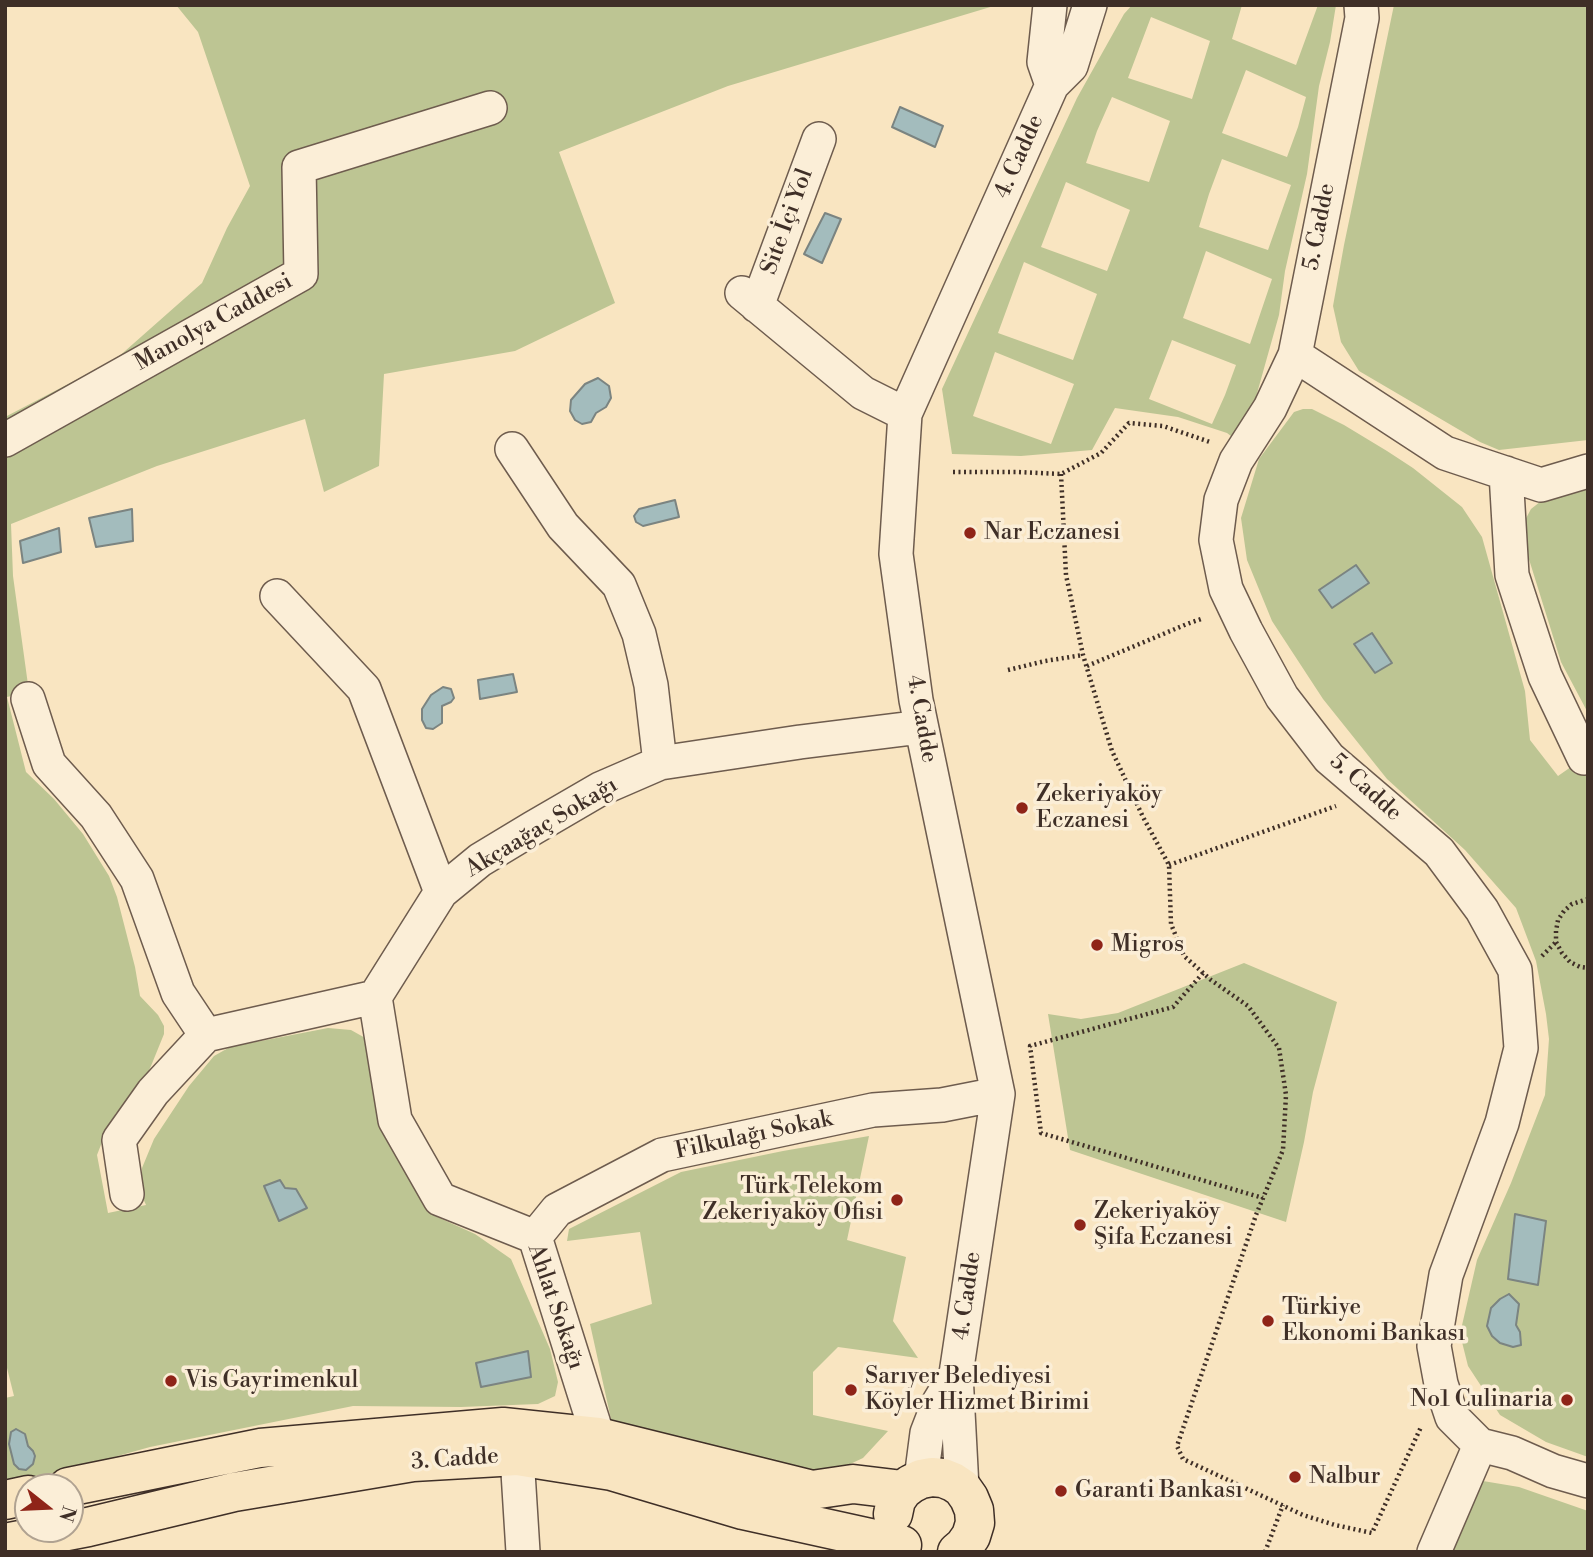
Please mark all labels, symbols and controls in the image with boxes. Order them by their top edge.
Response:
street label: 4. Cadde [989,111,1051,203]
street label: Site İçi Yol [756,165,820,279]
street label: 5. Cadde [1298,181,1342,273]
street label: Manolya Caddesi [130,268,298,378]
place label: Nar Eczanesi [984,519,1120,547]
marker: Nar Eczanesi [962,525,978,541]
street label: 4. Cadde [900,673,942,765]
street label: 5. Cadde [1323,748,1407,828]
street label: Akçaağaç Sokağı [461,772,623,884]
place label: Zekeriyaköy Eczanesi [1036,781,1162,835]
marker: Zekeriyaköy Eczanesi [1014,800,1030,816]
place label: Migros [1111,931,1184,959]
marker: Migros [1089,937,1105,953]
street label: Filkulağı Sokak [673,1106,835,1166]
place label: Türk Telekom Zekeriyaköy Ofisi [702,1173,883,1227]
marker: Türk Telekom Zekeriyaköy Ofisi [889,1192,905,1208]
place label: Zekeriyaköy Şifa Eczanesi [1094,1198,1233,1252]
marker: Zekeriyaköy Şifa Eczanesi [1072,1217,1088,1233]
street label: Ahlat Sokağı [521,1241,589,1373]
street label: 4. Cadde [948,1250,988,1342]
place label: Türkiye Ekonomi Bankası [1282,1294,1465,1348]
marker: Türkiye Ekonomi Bankası [1260,1313,1276,1329]
place label: Sarıyer Belediyesi Köyler Hizmet Birimi [865,1363,1090,1417]
place label: Vis Gayrimenkul [185,1367,358,1395]
marker: Vis Gayrimenkul [163,1373,179,1389]
marker: Sarıyer Belediyesi Köyler Hizmet Birimi [843,1382,859,1398]
place label: No1 Culinaria [1410,1386,1553,1414]
marker: No1 Culinaria [1559,1392,1575,1408]
street label: 3. Cadde [410,1443,500,1477]
place label: Nalbur [1309,1463,1380,1491]
marker: Nalbur [1287,1469,1303,1485]
north arrow [14,1473,84,1543]
place label: Garanti Bankası [1075,1477,1243,1505]
marker: Garanti Bankası [1053,1483,1069,1499]
text: N [53,1503,81,1525]

